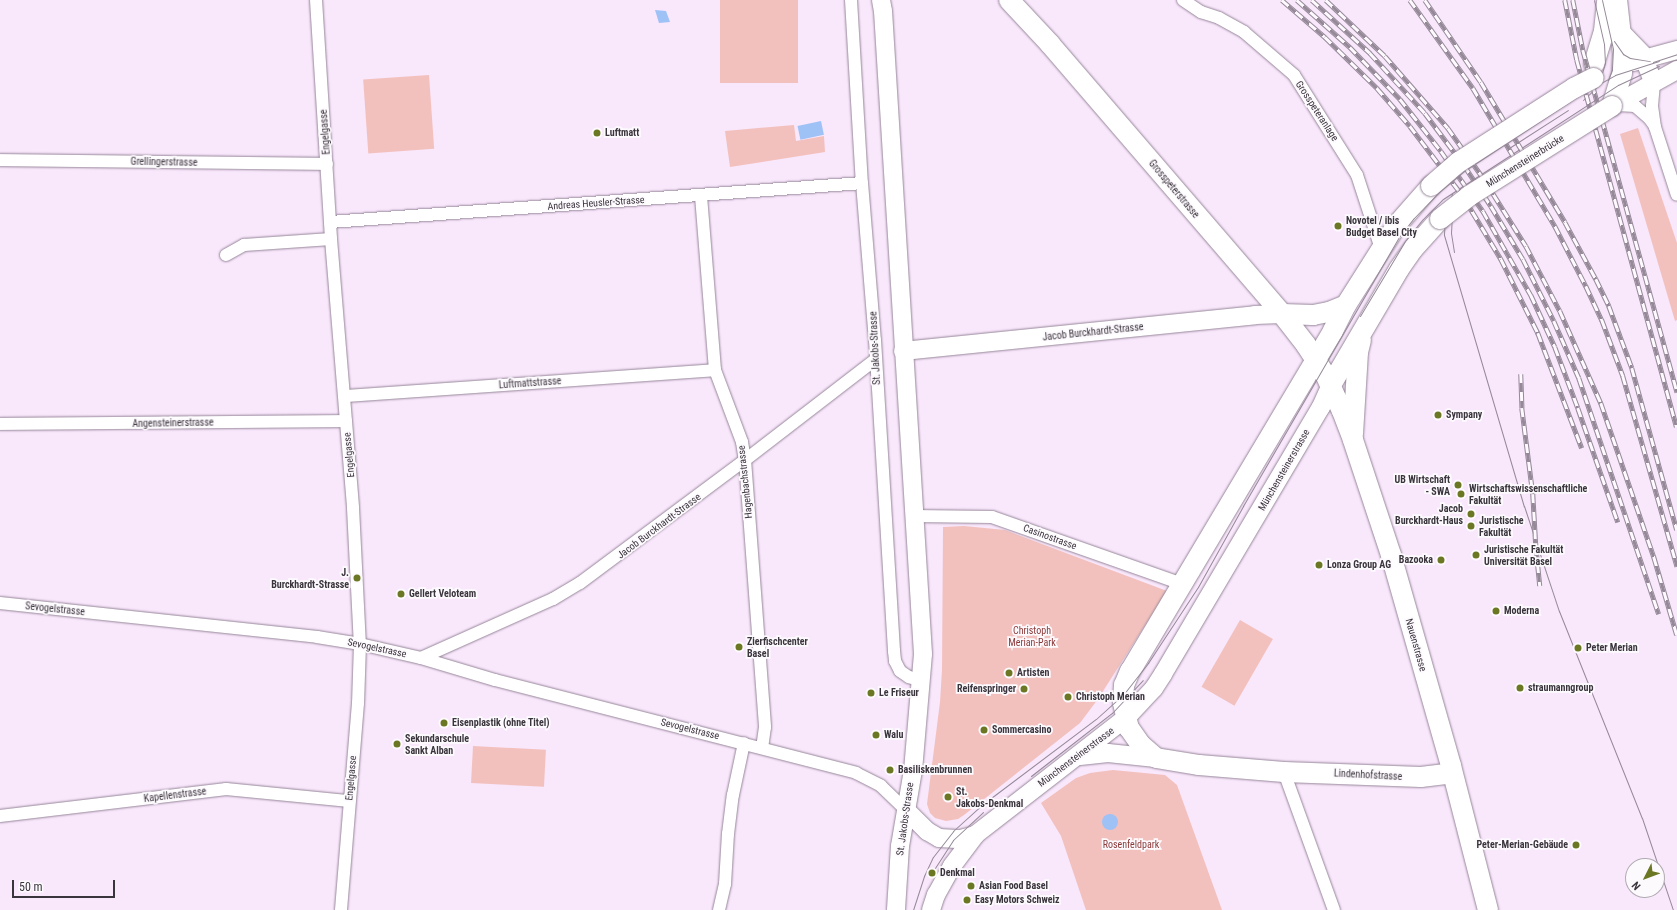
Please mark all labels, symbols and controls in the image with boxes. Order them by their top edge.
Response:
street label: Grosspeteranlage [1293,79,1341,143]
street label: Engelgasse [317,109,333,155]
place label: Luftmatt [605,127,639,139]
marker: Luftmatt [592,128,602,138]
street label: Münchensteinerbrücke [1484,132,1566,190]
street label: Grellingerstrasse [130,155,198,169]
street label: Grosspeterstrasse [1146,157,1202,221]
street label: Andreas Heusler-Strasse [547,194,645,212]
place label: Novotel / ibis Budget Basel City [1346,214,1417,238]
marker: Novotel / ibis Budget Basel City [1333,221,1343,231]
street label: St. Jakobs-Strasse [867,311,883,385]
street label: Jacob Burckhardt-Strasse [1042,321,1144,343]
street label: Luftmattstrasse [498,375,562,391]
place label: Sympany [1446,409,1482,421]
marker: Sympany [1433,410,1443,420]
street label: Angensteinerstrasse [132,416,214,430]
street label: Münchensteinerstrasse [1256,427,1312,513]
street label: Engelgasse [341,432,357,478]
street label: Hagenbachstrasse [735,445,755,519]
place label: UB Wirtschaft - SWA [1395,473,1450,496]
marker: UB Wirtschaft - SWA [1453,480,1463,490]
place label: Wirtschaftswissenschaftliche Fakultät [1469,482,1587,506]
marker: Wirtschaftswissenschaftliche Fakultät [1456,489,1466,499]
street label: Jacob Burckhardt-Strasse [615,491,703,561]
place label: Jacob Burckhardt-Haus [1395,502,1463,526]
marker: Jacob Burckhardt-Haus [1466,509,1476,519]
place label: Juristische Fakultät [1479,514,1524,538]
marker: Juristische Fakultät [1466,521,1476,531]
street label: Casinostrasse [1022,522,1078,552]
place label: Juristische Fakultät Universität Basel [1484,543,1563,566]
marker: Juristische Fakultät Universität Basel [1471,550,1481,560]
place label: Bazooka [1399,554,1433,566]
marker: Bazooka [1436,555,1446,565]
place label: Lonza Group AG [1327,559,1391,571]
marker: Lonza Group AG [1314,560,1324,570]
place label: J. Burckhardt-Strasse [271,566,349,590]
marker: J. Burckhardt-Strasse [352,573,362,583]
place label: Gellert Veloteam [409,588,476,600]
marker: Gellert Veloteam [396,589,406,599]
street label: Sevogelstrasse [25,600,85,618]
place label: Moderna [1504,605,1539,617]
marker: Moderna [1491,606,1501,616]
street label: Nauenstrasse [1403,617,1429,673]
park label: Christoph Merian-Park [1008,624,1056,648]
place label: Zierfischcenter Basel [747,635,808,658]
street label: Sevogelstrasse [346,636,408,660]
marker: Zierfischcenter Basel [734,642,744,652]
place label: Peter Merian [1586,642,1638,654]
marker: Peter Merian [1573,643,1583,653]
place label: Artisten [1017,667,1049,679]
marker: Artisten [1004,668,1014,678]
place label: straumanngroup [1528,682,1593,694]
place label: Reifenspringer [957,683,1016,695]
marker: straumanngroup [1515,683,1525,693]
marker: Reifenspringer [1019,684,1029,694]
place label: Le Friseur [879,687,919,699]
marker: Le Friseur [866,688,876,698]
place label: Christoph Merian [1076,691,1145,703]
marker: Christoph Merian [1063,692,1073,702]
street label: Sevogelstrasse [659,716,721,742]
place label: Eisenplastik (ohne Titel) [452,717,550,729]
marker: Eisenplastik (ohne Titel) [439,718,449,728]
place label: Sommercasino [992,724,1051,736]
street label: Münchensteinerstrasse [1036,724,1116,790]
marker: Sommercasino [979,725,989,735]
place label: Walu [884,729,903,741]
marker: Walu [871,730,881,740]
place label: Sekundarschule Sankt Alban [405,732,469,756]
marker: Sekundarschule Sankt Alban [392,739,402,749]
street label: Engelgasse [343,755,359,801]
place label: Basiliskenbrunnen [898,764,972,776]
marker: Basiliskenbrunnen [885,765,895,775]
street label: Lindenhofstrasse [1334,767,1402,783]
street label: St. Jakobs-Strasse [894,782,916,856]
street label: Kapellenstrasse [143,785,207,805]
place label: St. Jakobs-Denkmal [956,785,1023,808]
marker: St. Jakobs-Denkmal [943,792,953,802]
park label: Rosenfeldpark [1103,839,1159,851]
place label: Peter-Merian-Gebäude [1476,839,1568,851]
marker: Peter-Merian-Gebäude [1571,840,1581,850]
north arrow [1625,858,1665,898]
place label: Denkmal [940,867,975,879]
marker: Denkmal [927,868,937,878]
scale bar [14,872,117,898]
text: N [1629,879,1644,893]
text: 50 m [19,880,43,894]
place label: Asian Food Basel [979,880,1048,892]
marker: Asian Food Basel [966,881,976,891]
place label: Easy Motors Schweiz [975,894,1060,906]
marker: Easy Motors Schweiz [962,895,972,905]

